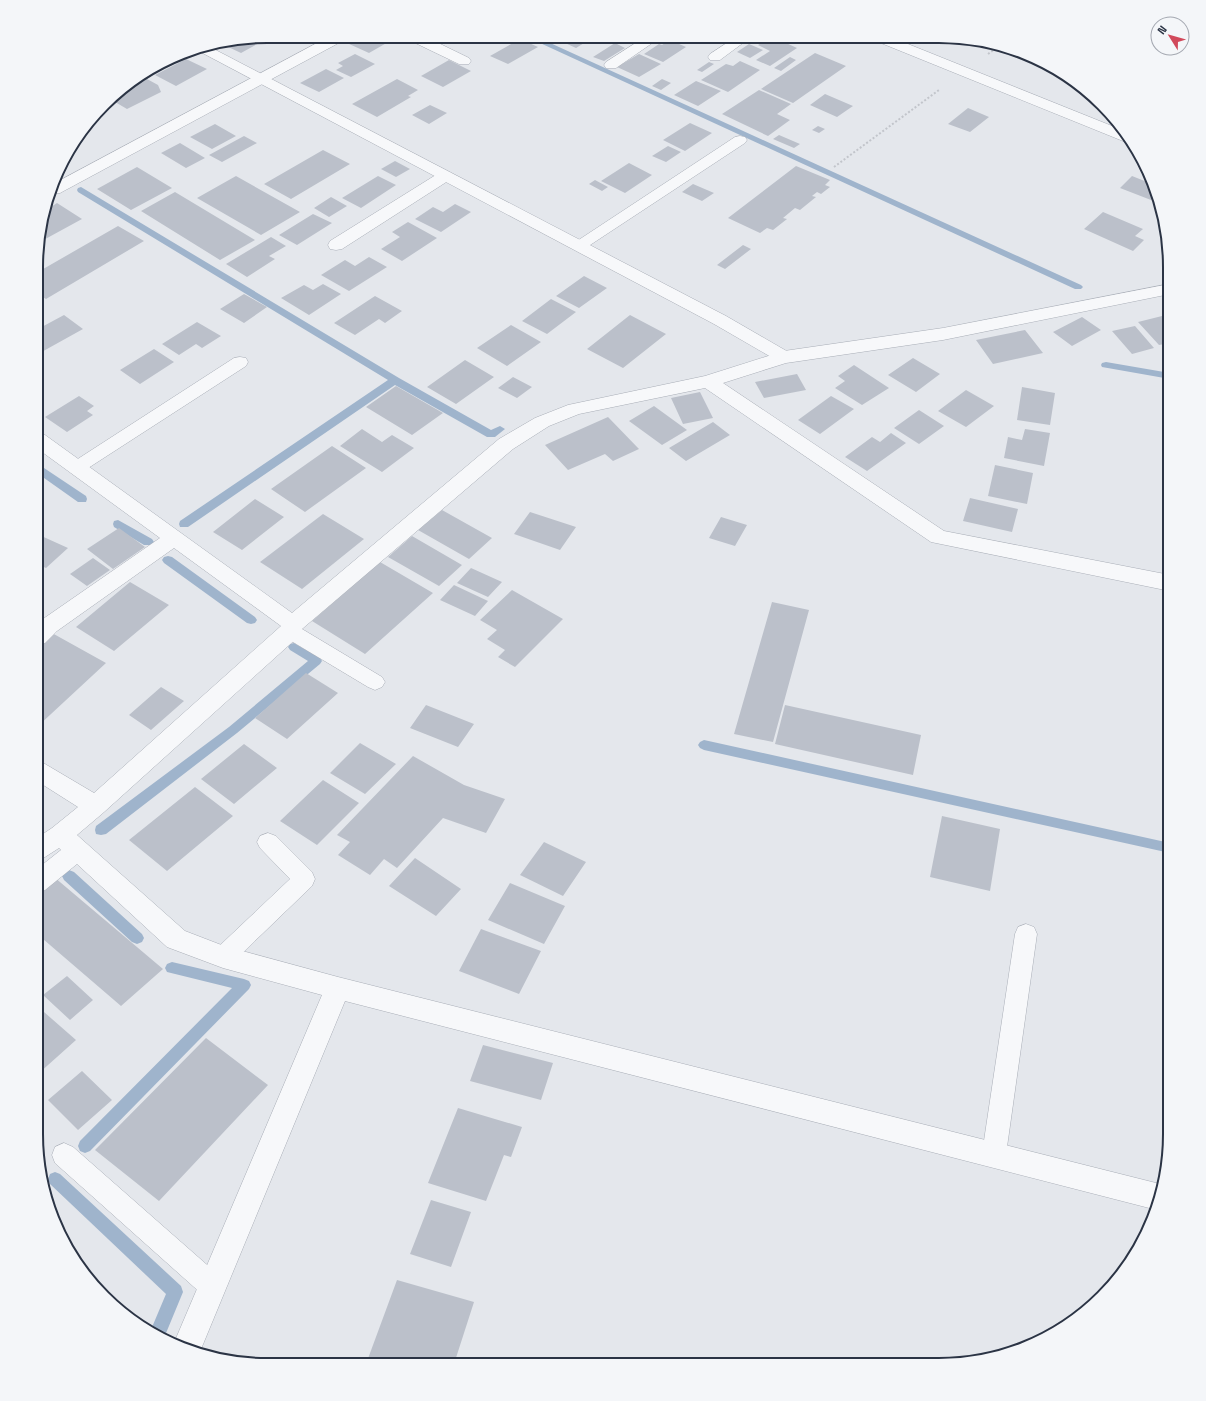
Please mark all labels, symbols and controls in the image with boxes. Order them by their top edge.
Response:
north arrow [1150,16,1190,56]
text: N [1154,23,1170,37]

